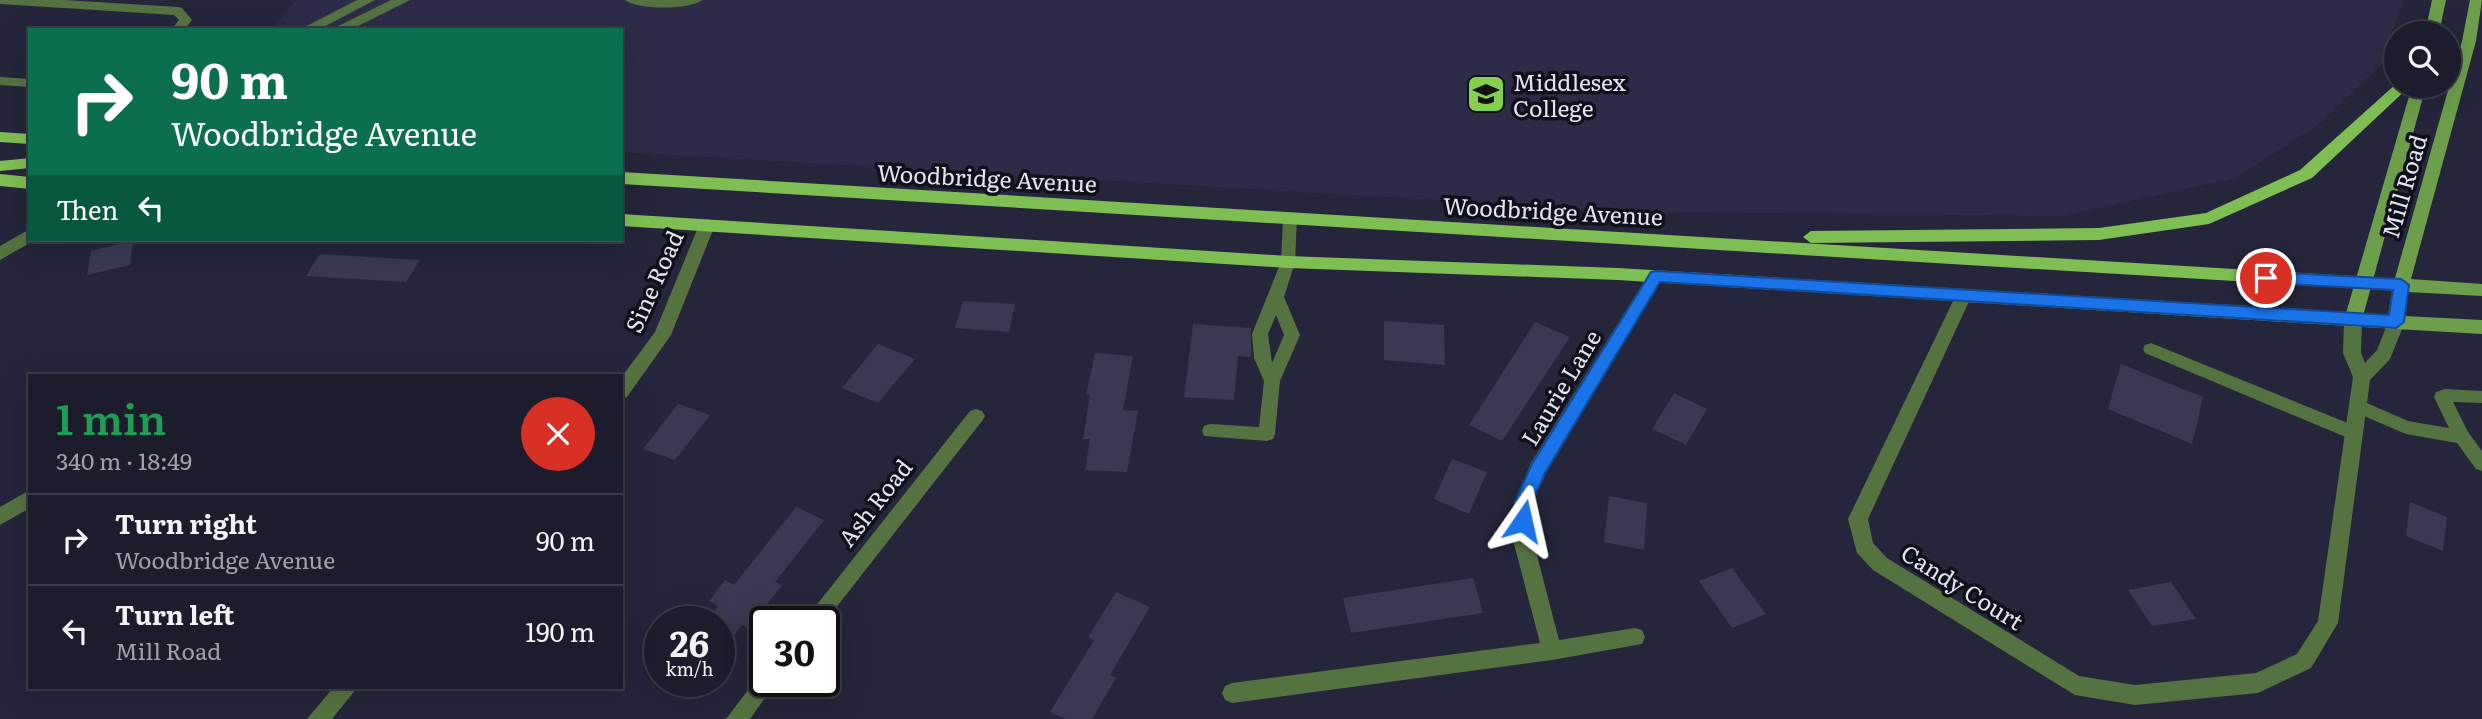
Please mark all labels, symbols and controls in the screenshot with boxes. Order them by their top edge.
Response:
map controls [2384,21,2461,98]
button: search [2384,21,2461,98]
text: 90 m [171,41,288,114]
icon: right [56,56,147,147]
place label: Middlesex College [1513,64,1626,124]
school or university icon: Middlesex College [1465,73,1507,115]
text: Woodbridge Avenue [171,108,477,156]
street label: Mill Road [2372,130,2434,242]
street label: Woodbridge Avenue [876,154,1098,200]
street label: Woodbridge Avenue [1442,187,1664,233]
text: Then [56,189,118,228]
icon: left [132,189,170,227]
street label: Sine Road [615,224,691,338]
pin [2236,248,2296,308]
icon: arrive [2247,259,2285,297]
street label: Laurie Lane [1512,322,1608,451]
text: 1 min [56,386,166,448]
button: close [521,397,595,471]
text: 340 m · 18:49 [56,443,192,477]
street label: Ash Road [829,451,919,553]
position arrow [1486,484,1560,558]
text: Turn right [115,503,257,542]
text: 90 m [536,520,595,559]
icon: right [56,521,94,559]
street label: Candy Court [1895,535,2031,637]
text: Woodbridge Avenue [115,542,335,576]
text: Turn left [115,594,234,633]
speed limit sign: 30 [749,606,840,697]
text: 190 m [525,611,595,650]
icon: left [56,612,94,650]
text: 26 [670,616,709,668]
text: Mill Road [115,633,221,667]
text: km/h [666,655,713,682]

